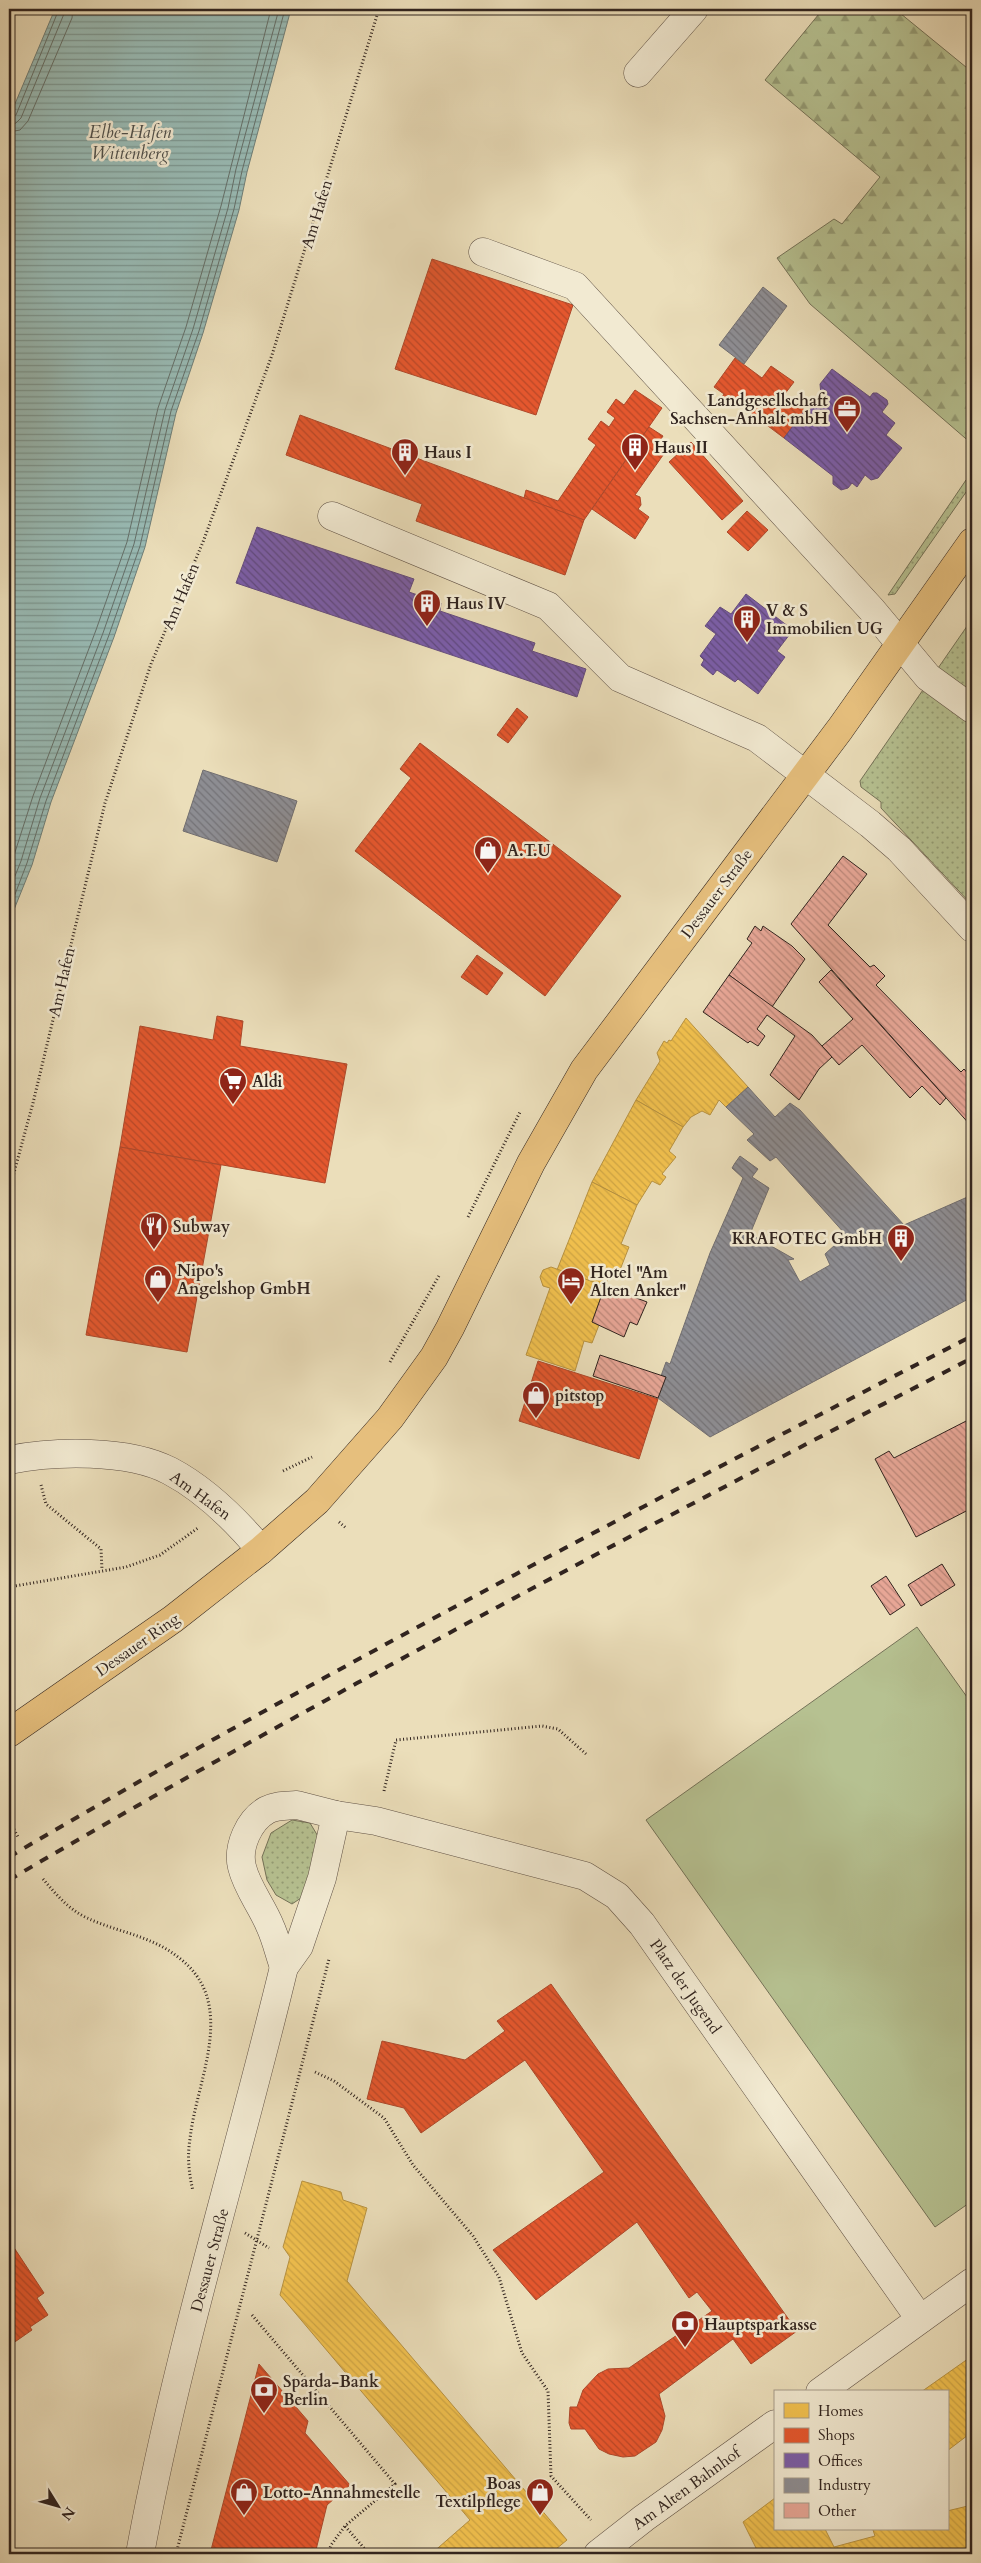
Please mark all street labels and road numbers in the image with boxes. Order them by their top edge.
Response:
street label: Am Hafen [296,177,338,251]
street label: Am Hafen [157,560,205,633]
street label: Dessauer Straße [676,844,758,943]
street label: Am Hafen [43,945,81,1019]
street label: Am Hafen [165,1466,235,1525]
street label: Dessauer Ring [91,1608,184,1682]
street label: Platz der Jugend [644,1935,726,2039]
street label: Dessauer Straße [186,2206,234,2315]
street label: Am Alten Bahnhof [628,2440,747,2535]

